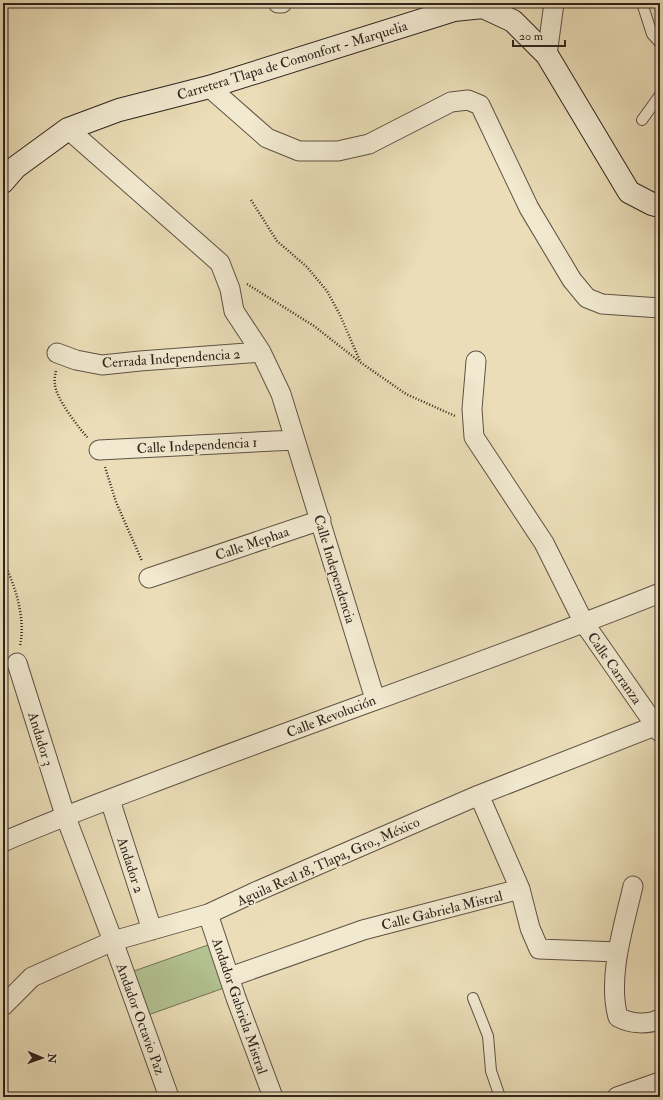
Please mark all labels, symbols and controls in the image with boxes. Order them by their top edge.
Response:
street label: Carretera Tlapa de Comonfort - Marquelia [175,17,410,105]
scale bar [513,22,565,48]
text: 20 m [519,29,544,44]
street label: Cerrada Independencia 2 [101,345,241,373]
street label: Calle Independencia 1 [136,434,258,458]
street label: Calle Independencia [309,513,359,626]
street label: Calle Mephaa [213,523,292,565]
street label: Calle Carranza [584,629,646,708]
street label: Calle Revolución [284,692,378,741]
street label: Andador 3 [24,709,57,768]
street label: Aguila Real 18, Tlapa, Gro., México [233,813,423,911]
street label: Andador 2 [113,834,148,895]
street label: Calle Gabriela Mistral [380,887,505,934]
street label: Andador Gabriela Mistral [208,935,271,1077]
street label: Andador Octavio Paz [112,960,169,1077]
north arrow [22,1038,62,1078]
text: N [45,1052,58,1065]

